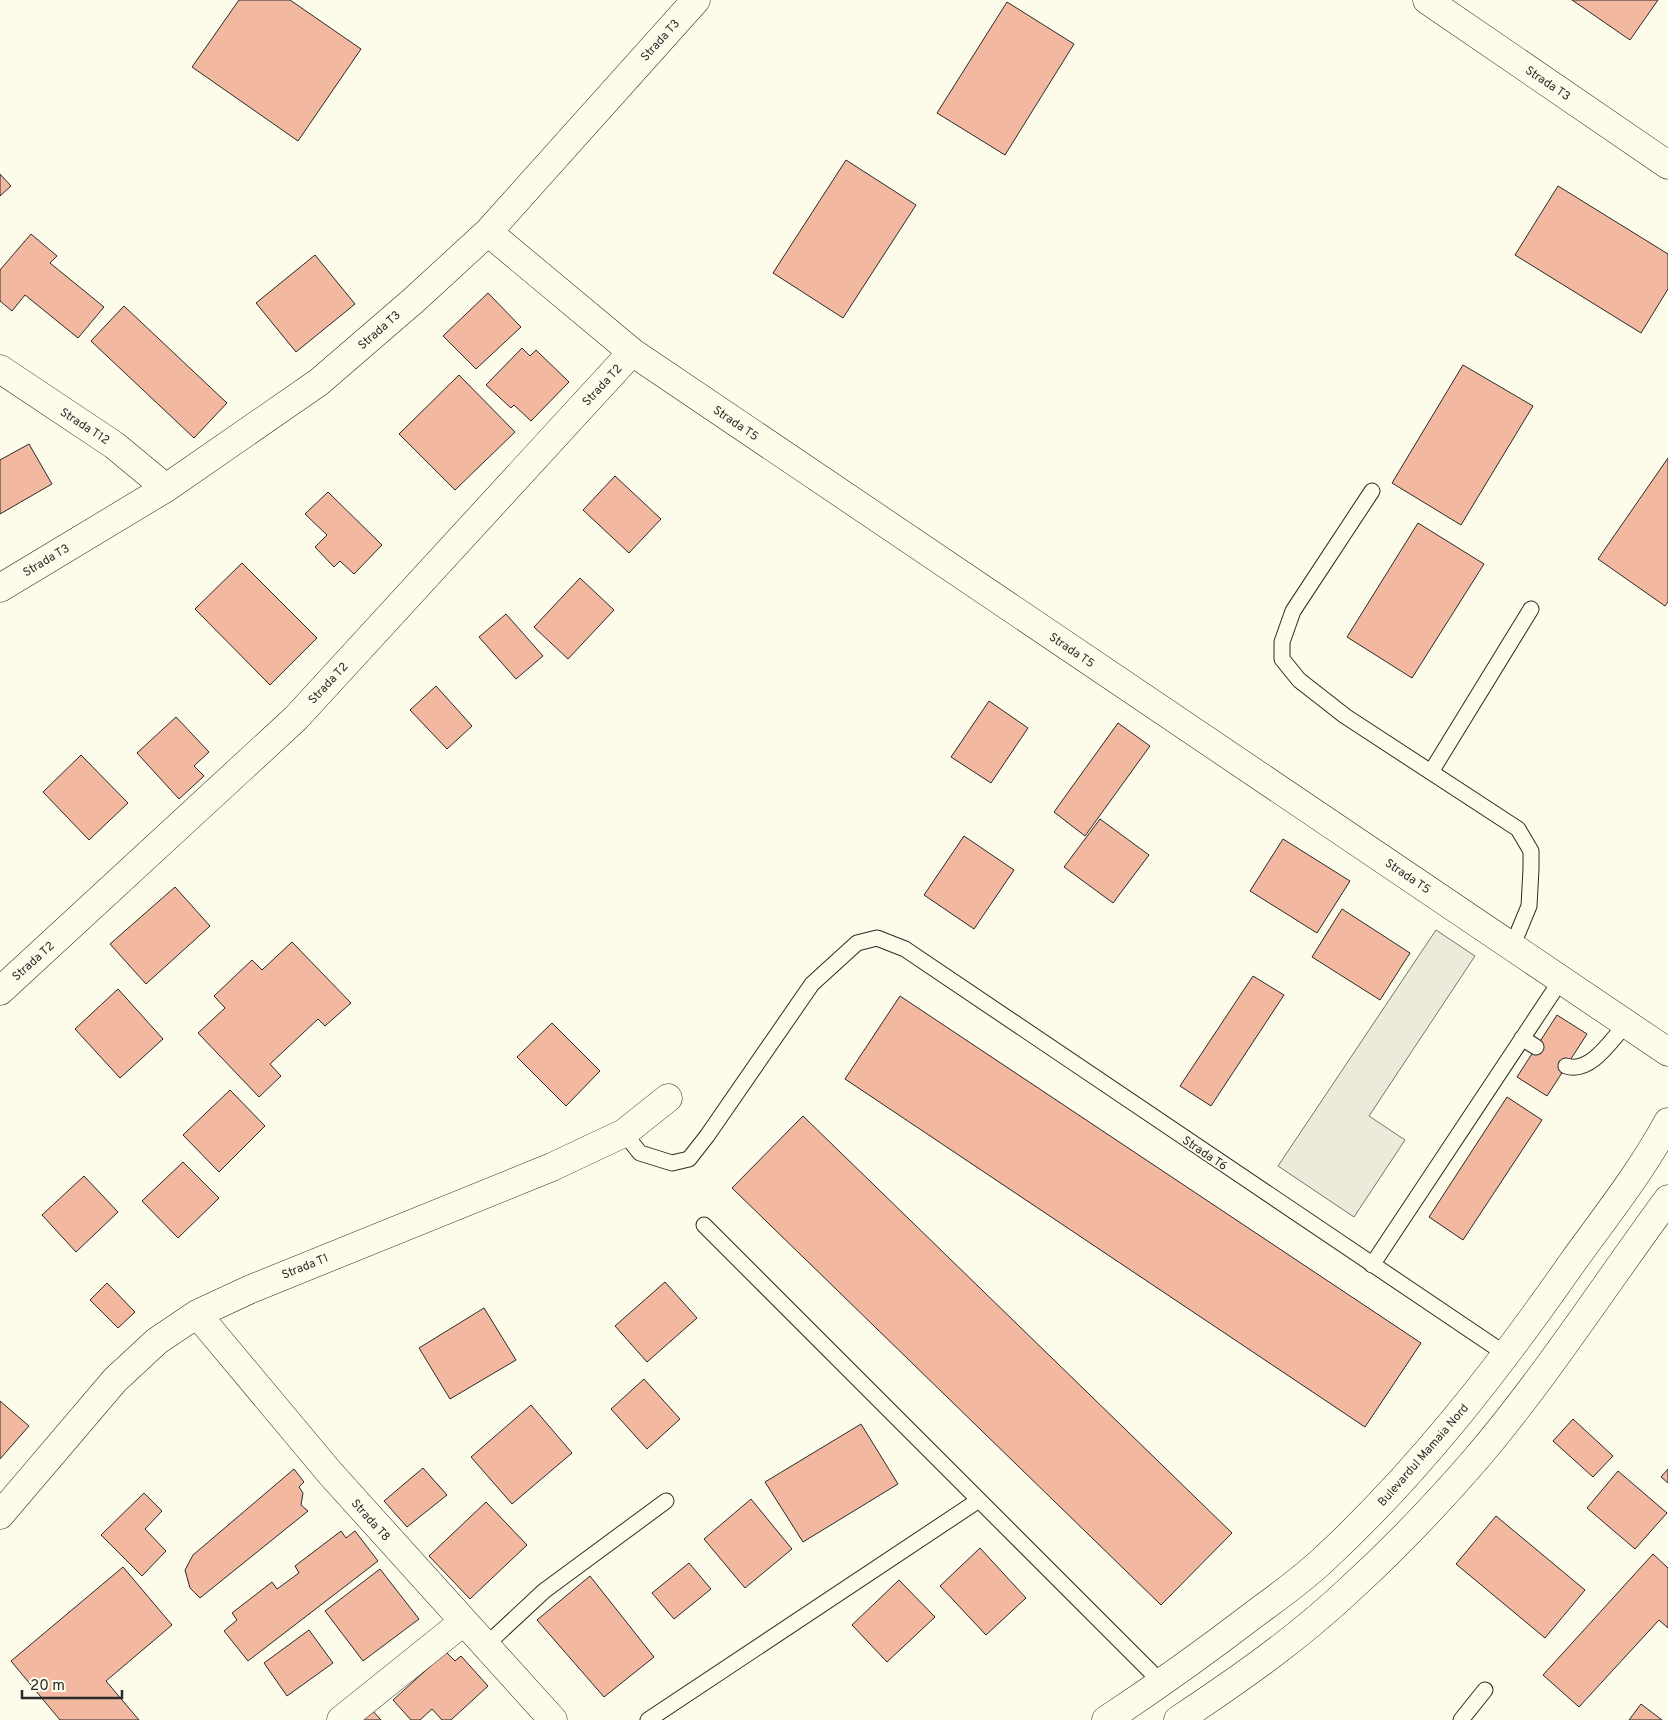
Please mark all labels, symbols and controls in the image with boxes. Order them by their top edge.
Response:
street label: Strada T3 [638,16,684,65]
street label: Strada T3 [1522,63,1573,105]
street label: Strada T3 [355,308,404,354]
street label: Strada T2 [579,361,626,410]
street label: Strada T5 [709,403,761,445]
street label: Strada T12 [56,405,112,449]
street label: Strada T3 [20,541,73,581]
street label: Strada T5 [1045,630,1097,672]
street label: Strada T2 [305,659,352,708]
street label: Strada T5 [1381,856,1433,898]
street label: Strada T2 [9,939,58,985]
street label: Strada T6 [1179,1133,1230,1175]
street label: Strada T1 [280,1250,331,1284]
street label: Bulevardul Mamaia Nord [1375,1401,1473,1510]
street label: Strada T8 [347,1496,393,1545]
scale bar [22,1668,122,1700]
text: 20 m [30,1677,65,1696]

